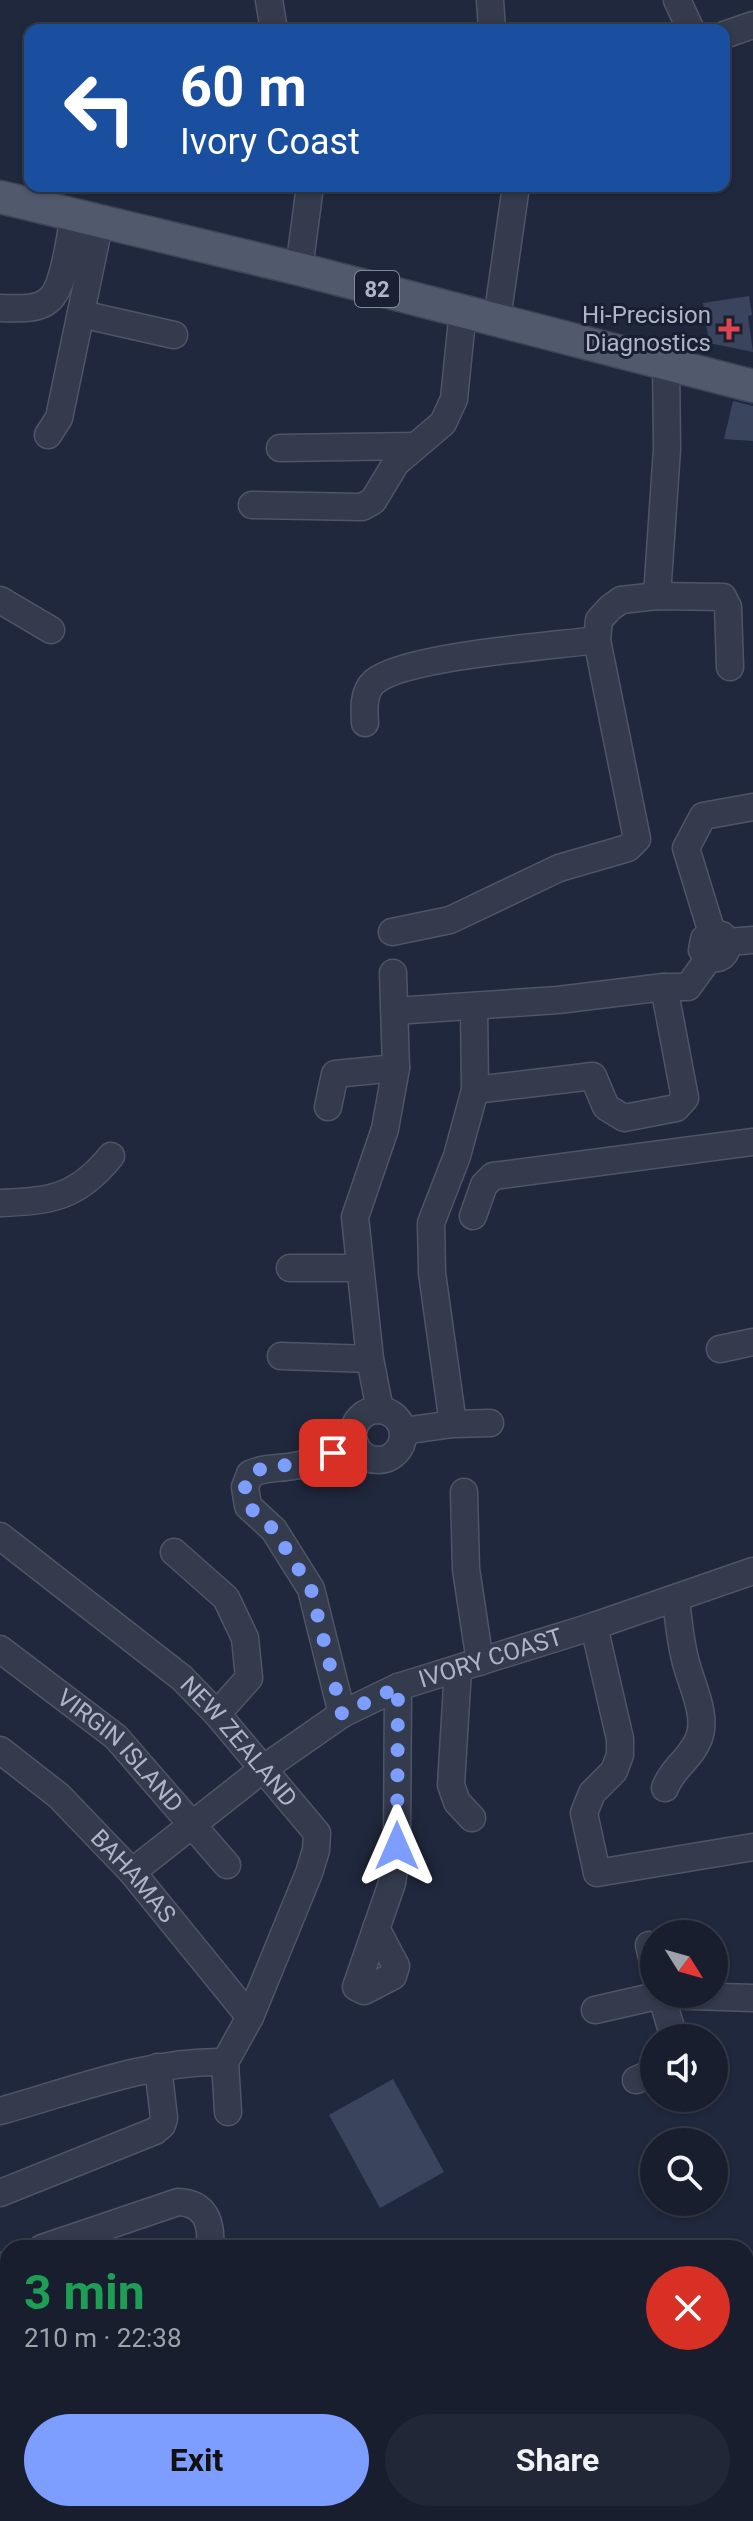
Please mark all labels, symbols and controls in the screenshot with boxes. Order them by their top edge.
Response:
text: 60 m [180,54,307,120]
icon: left [48,56,152,160]
text: Ivory Coast [180,121,360,163]
road number: 82 [355,271,399,307]
place label: Hi-Precision Diagnostics [582,301,711,357]
marker: Hi-Precision Diagnostics [718,318,740,340]
pin [299,1419,367,1487]
icon: arrive [311,1431,355,1475]
street label: IVORY COAST [415,1623,566,1694]
street label: NEW ZEALAND [174,1671,303,1812]
street label: VIRGIN ISLAND [52,1683,189,1818]
position arrow [355,1804,439,1888]
street label: BAHAMAS [85,1824,181,1928]
north arrow [640,1920,728,2008]
map controls [640,1920,728,2216]
button: sound [640,2024,728,2112]
button: search [640,2128,728,2216]
text: 3 min [24,2264,145,2321]
button: close [646,2266,730,2350]
text: 210 m · 22:38 [24,2323,182,2353]
button: Exit [24,2414,369,2506]
button: Share [385,2414,730,2506]

